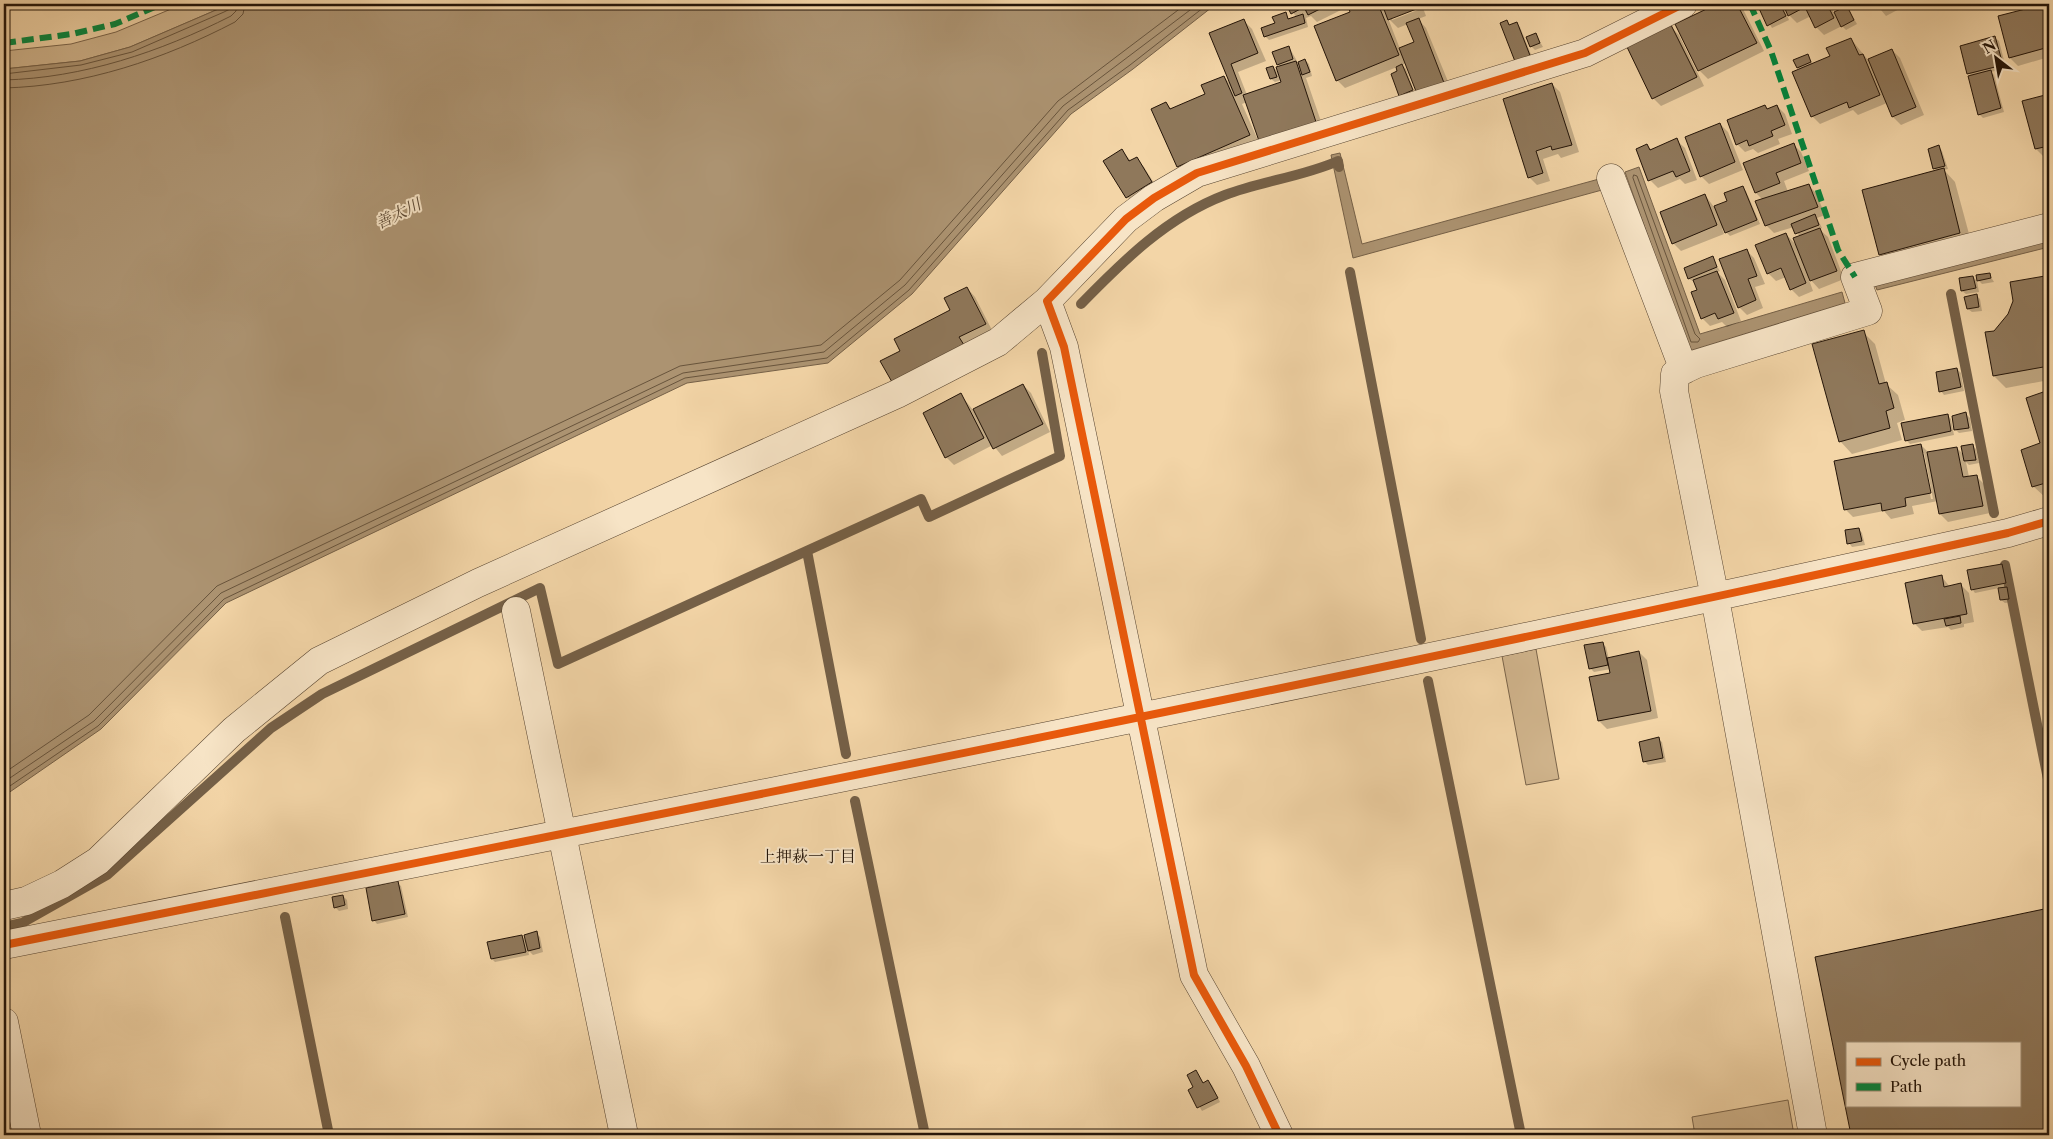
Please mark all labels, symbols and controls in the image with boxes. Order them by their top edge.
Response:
north arrow [1970,32,2020,82]
text: N [1979,36,1999,58]
water label: 善太川 [372,193,426,233]
district label: 上押萩一丁目 [760,846,856,866]
legend [1846,1042,2020,1106]
text: Cycle path [1890,1051,1967,1070]
text: Path [1890,1077,1923,1096]

